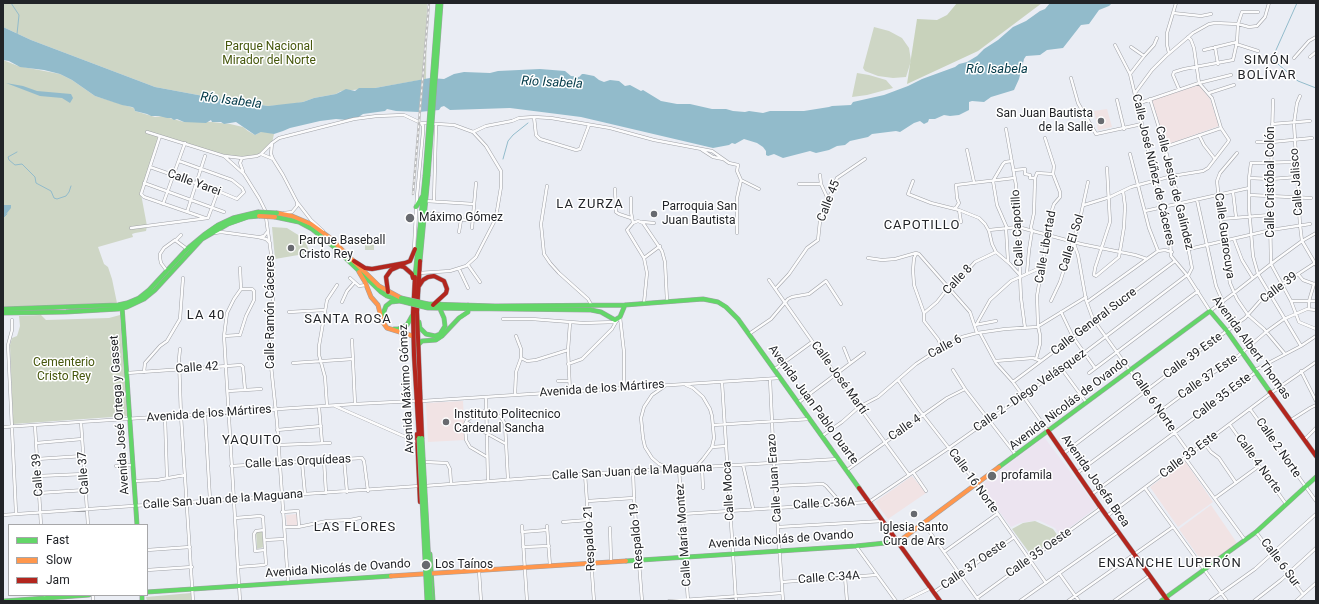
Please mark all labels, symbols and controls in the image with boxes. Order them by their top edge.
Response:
park label: Parque Nacional Mirador del Norte [222,40,316,68]
district label: SIMÓN BOLÍVAR [1238,53,1296,84]
water label: Río Isabela [966,62,1028,78]
water label: Río Isabela [521,74,583,92]
water label: Río Isabela [199,89,263,113]
street label: Calle José Núñez de Cáceres [1129,93,1177,247]
place label: San Juan Bautista de la Salle [996,107,1093,135]
marker: San Juan Bautista de la Salle [1096,116,1106,126]
street label: Calle Jesús de Galíndez [1152,125,1196,251]
street label: Calle Cristóbal Colón [1264,126,1278,238]
street label: Calle Jalisco [1287,148,1307,216]
street label: Calle Yarei [165,167,223,199]
street label: Calle 45 [815,178,843,224]
street label: Calle Capotillo [1009,189,1027,267]
street label: Calle Guarocuya [1211,192,1237,280]
district label: LA ZURZA [556,197,624,213]
place label: Parroquia San Juan Bautista [662,200,737,228]
marker: Parroquia San Juan Bautista [649,209,659,219]
street label: Calle Libertad [1033,210,1059,284]
place label: Máximo Gómez [419,211,503,225]
marker: Máximo Gómez [404,212,416,224]
street label: Calle El Sol [1056,213,1088,273]
district label: CAPOTILLO [884,218,960,234]
place label: Parque Baseball Cristo Rey [299,234,385,262]
marker: Parque Baseball Cristo Rey [286,243,296,253]
street label: Calle Ramón Cáceres [264,255,278,369]
street label: Calle 8 [940,262,976,298]
street label: Calle 39 [1257,269,1301,307]
street label: Calle General Sucre [1048,285,1140,359]
street label: Avenida Albert Thomas [1209,293,1293,403]
district label: LA 40 [187,308,225,324]
district label: SANTA ROSA [304,312,392,328]
street label: Avenida Máximo Gómez [396,324,418,454]
street label: Calle 39 Este [1161,330,1225,382]
street label: Calle 6 [926,332,964,362]
street label: Avenida José Ortega y Gasset [107,335,133,495]
street label: Calle José Martí [808,339,870,417]
street label: Avenida Juan Pablo Duarte [765,343,861,467]
street label: Calle 2 - Diego Velásquez [971,347,1089,435]
street label: Calle 37 Este [1175,351,1241,403]
street label: Avenida Nicolás de Ovando [1007,354,1131,454]
park label: Cementerio Cristo Rey [33,356,95,384]
street label: Calle 42 [175,359,219,377]
street label: Calle 6 Norte [1127,369,1179,435]
street label: Calle 35 Este [1190,370,1254,424]
street label: Avenida de los Mártires [539,377,665,401]
street label: Avenida de los Mártires [146,402,272,426]
place label: Instituto Politecnico Cardenal Sancha [454,408,561,436]
street label: Calle 4 [886,412,924,444]
street label: Calle 2 Norte [1252,415,1304,481]
marker: Instituto Politecnico Cardenal Sancha [441,417,451,427]
street label: Calle 33 Este [1157,428,1221,482]
street label: Avenida Josefa Brea [1058,432,1132,530]
street label: Calle 4 Norte [1232,432,1284,496]
district label: YAQUITO [222,433,282,449]
street label: Calle Juan Erazo [765,433,785,523]
street label: Calle 16 Norte [945,446,1001,516]
street label: Calle 37 [75,451,93,495]
street label: Calle Las Orquídeas [245,452,351,472]
street label: Calle 39 [29,453,47,497]
street label: Calle San Juan de la Maguana [551,461,713,483]
street label: Calle Moca [720,461,738,521]
place label: profamila [1001,469,1052,483]
marker: profamila [986,470,998,482]
street label: Calle María Montez [673,483,695,587]
street label: Calle San Juan de la Maguana [142,487,304,513]
street label: Calle C-36A [793,495,855,513]
street label: Respaldo 19 [627,502,647,570]
street label: Respaldo 21 [581,505,599,571]
marker: Iglesia Santo Cura de Ars [909,509,919,519]
district label: LAS FLORES [314,520,396,536]
place label: Iglesia Santo Cura de Ars [880,521,948,549]
legend [8,524,148,596]
street label: Calle 35 Oeste [1003,525,1075,581]
street label: Avenida Nicolás de Ovando [708,528,854,552]
text: Fast [46,533,69,547]
street label: Calle 6 Sur [1257,536,1303,590]
street label: Calle 37 Oeste [938,537,1010,593]
text: Slow [46,553,72,567]
district label: ENSANCHE LUPERÓN [1098,556,1242,572]
street label: Avenida Nicolás de Ovando [265,557,411,581]
place label: Los Taínos [435,558,493,572]
marker: Los Taínos [420,559,432,571]
street label: Calle C-34A [798,569,860,587]
text: Jam [46,573,70,587]

